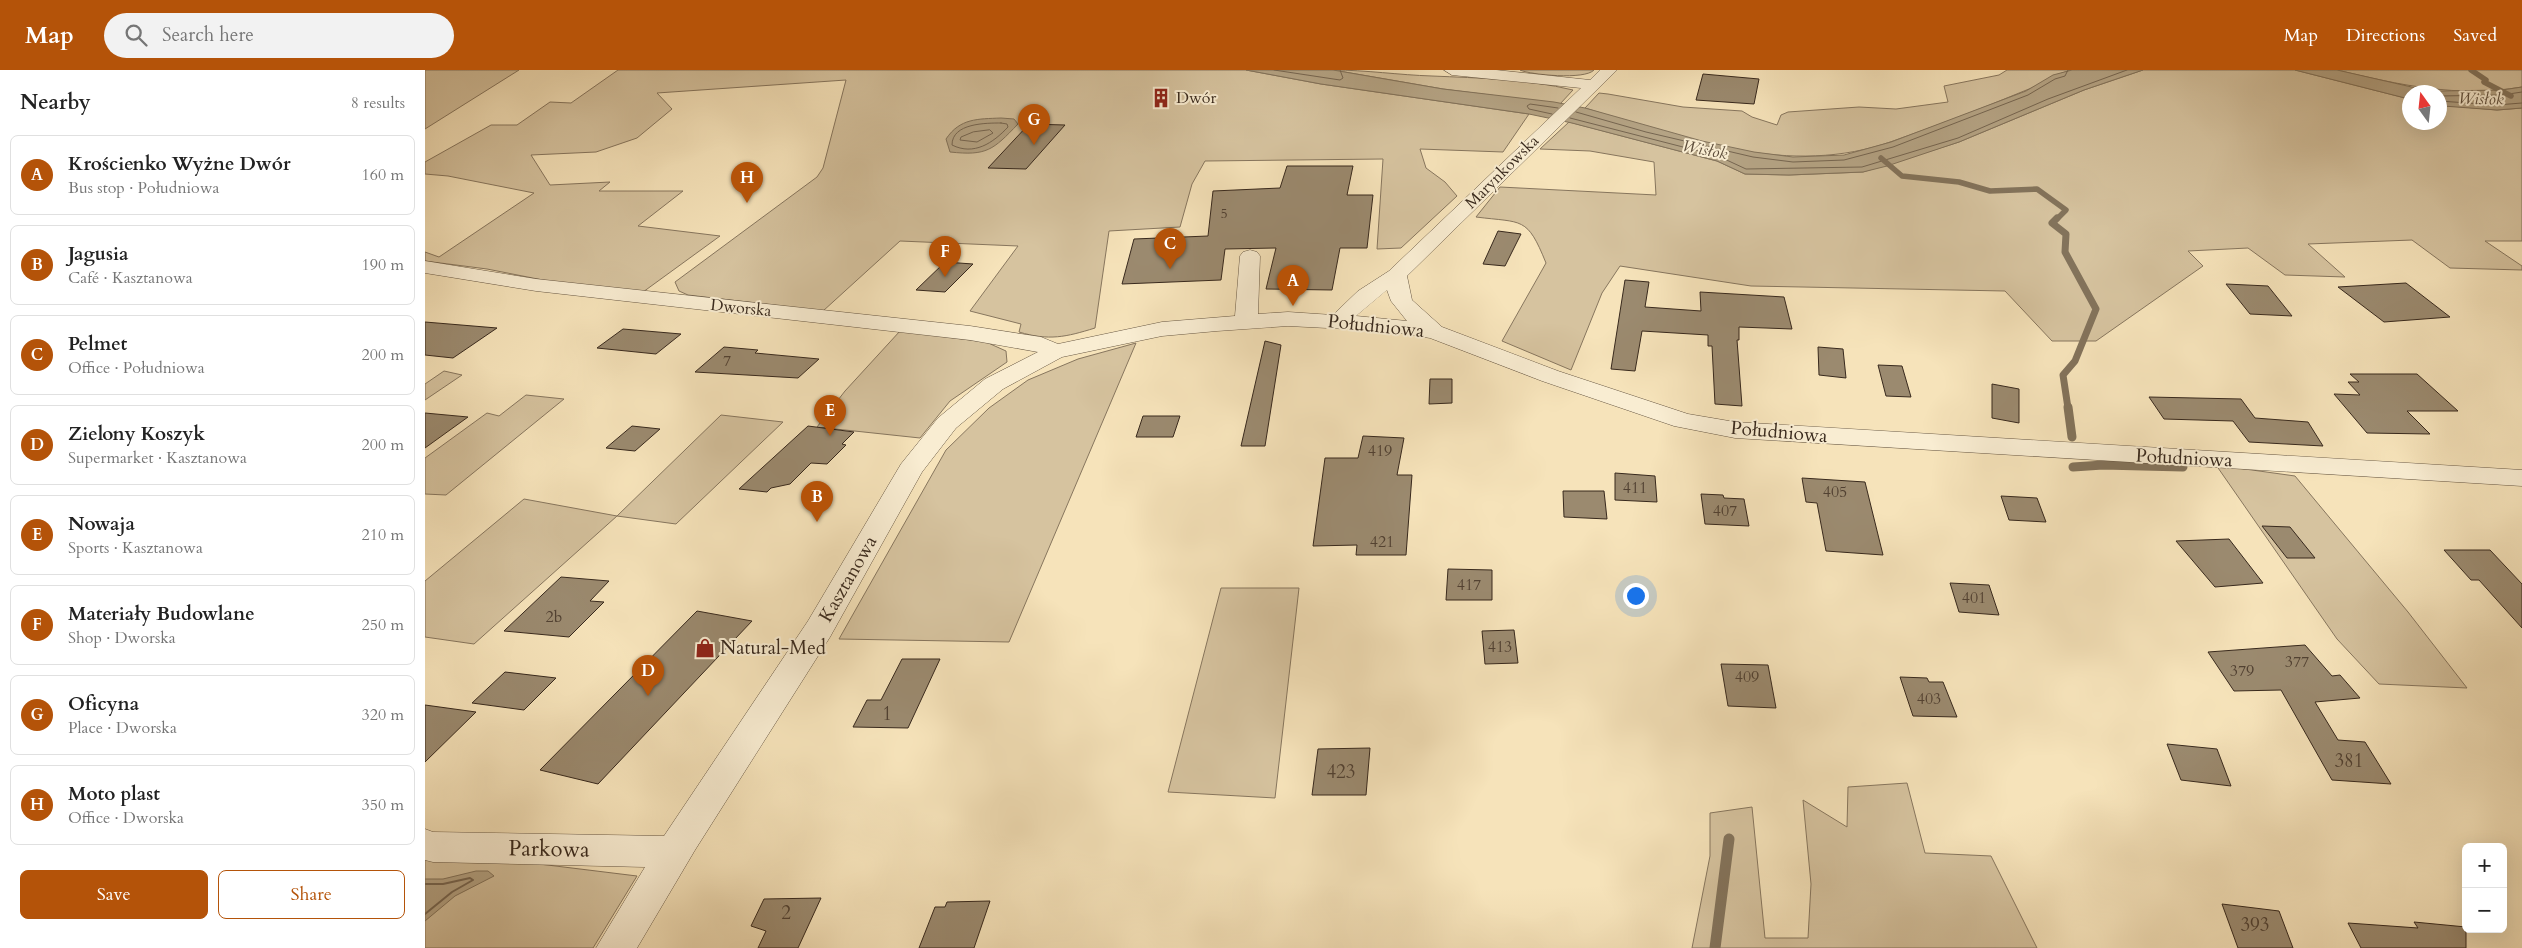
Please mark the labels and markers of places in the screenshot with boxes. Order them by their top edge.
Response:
building icon: Dwór [1150,87,1172,109]
place label: Dwór [1176,87,1216,109]
pin: G [1018,104,1050,145]
pin: H [731,162,763,203]
pin: C [1154,228,1186,269]
pin: F [929,236,961,277]
pin: A [1277,265,1309,306]
pin: E [814,395,846,436]
pin: B [801,481,833,522]
place label: Natural-Med [720,635,826,661]
shop icon: Natural-Med [694,637,716,659]
pin: D [632,655,664,696]

